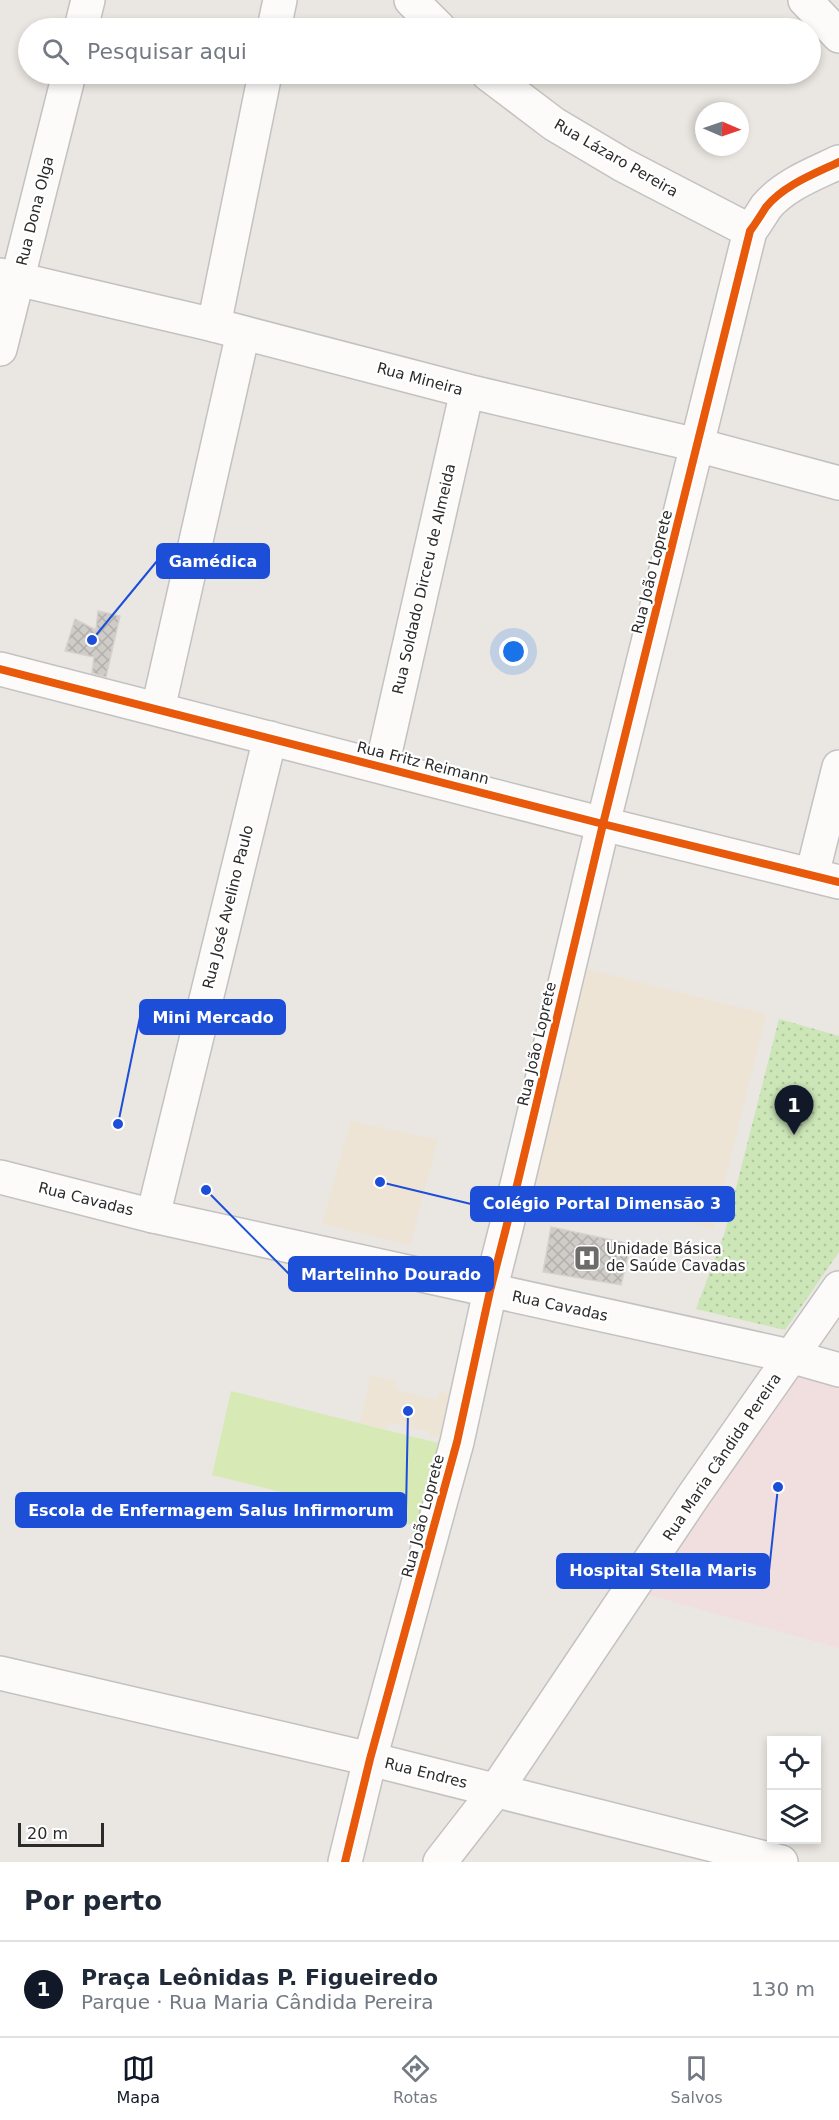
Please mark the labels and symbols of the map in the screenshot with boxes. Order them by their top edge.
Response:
north arrow [695,102,749,156]
street label: Rua Lázaro Pereira [551,115,681,201]
street label: Rua Dona Olga [13,154,57,268]
street label: Rua Mineira [375,359,465,399]
street label: Rua Soldado Dirceu de Almeida [389,462,459,696]
street label: Rua João Loprete [628,508,676,636]
callout: Gamédica [157,544,269,578]
text: Gamédica [169,552,257,571]
your location [499,637,528,666]
street label: Rua Fritz Reimann [355,738,491,788]
street label: Rua José Avelino Paulo [199,823,257,991]
street label: Rua João Loprete [514,980,560,1108]
callout: Mini Mercado [140,1000,285,1034]
text: Mini Mercado [152,1008,274,1027]
pin: 1 [774,1086,814,1135]
street label: Rua Cavadas [37,1178,136,1220]
callout: Colégio Portal Dimensão 3 [471,1187,734,1221]
text: Colégio Portal Dimensão 3 [483,1194,721,1213]
place label: Unidade Básica de Saúde Cavadas [606,1240,746,1275]
hospital icon: Unidade Básica de Saúde Cavadas [572,1243,602,1273]
callout: Martelinho Dourado [289,1257,493,1291]
text: Martelinho Dourado [301,1265,481,1284]
street label: Rua Cavadas [510,1287,610,1325]
street label: Rua Maria Cândida Pereira [659,1370,785,1544]
street label: Rua João Loprete [398,1452,448,1580]
callout: Escola de Enfermagem Salus Infirmorum [16,1493,406,1527]
text: Escola de Enfermagem Salus Infirmorum [28,1501,394,1520]
callout: Hospital Stella Maris [557,1554,769,1588]
text: Hospital Stella Maris [569,1561,757,1580]
street label: Rua Endres [383,1754,469,1792]
scale bar [18,1820,104,1848]

